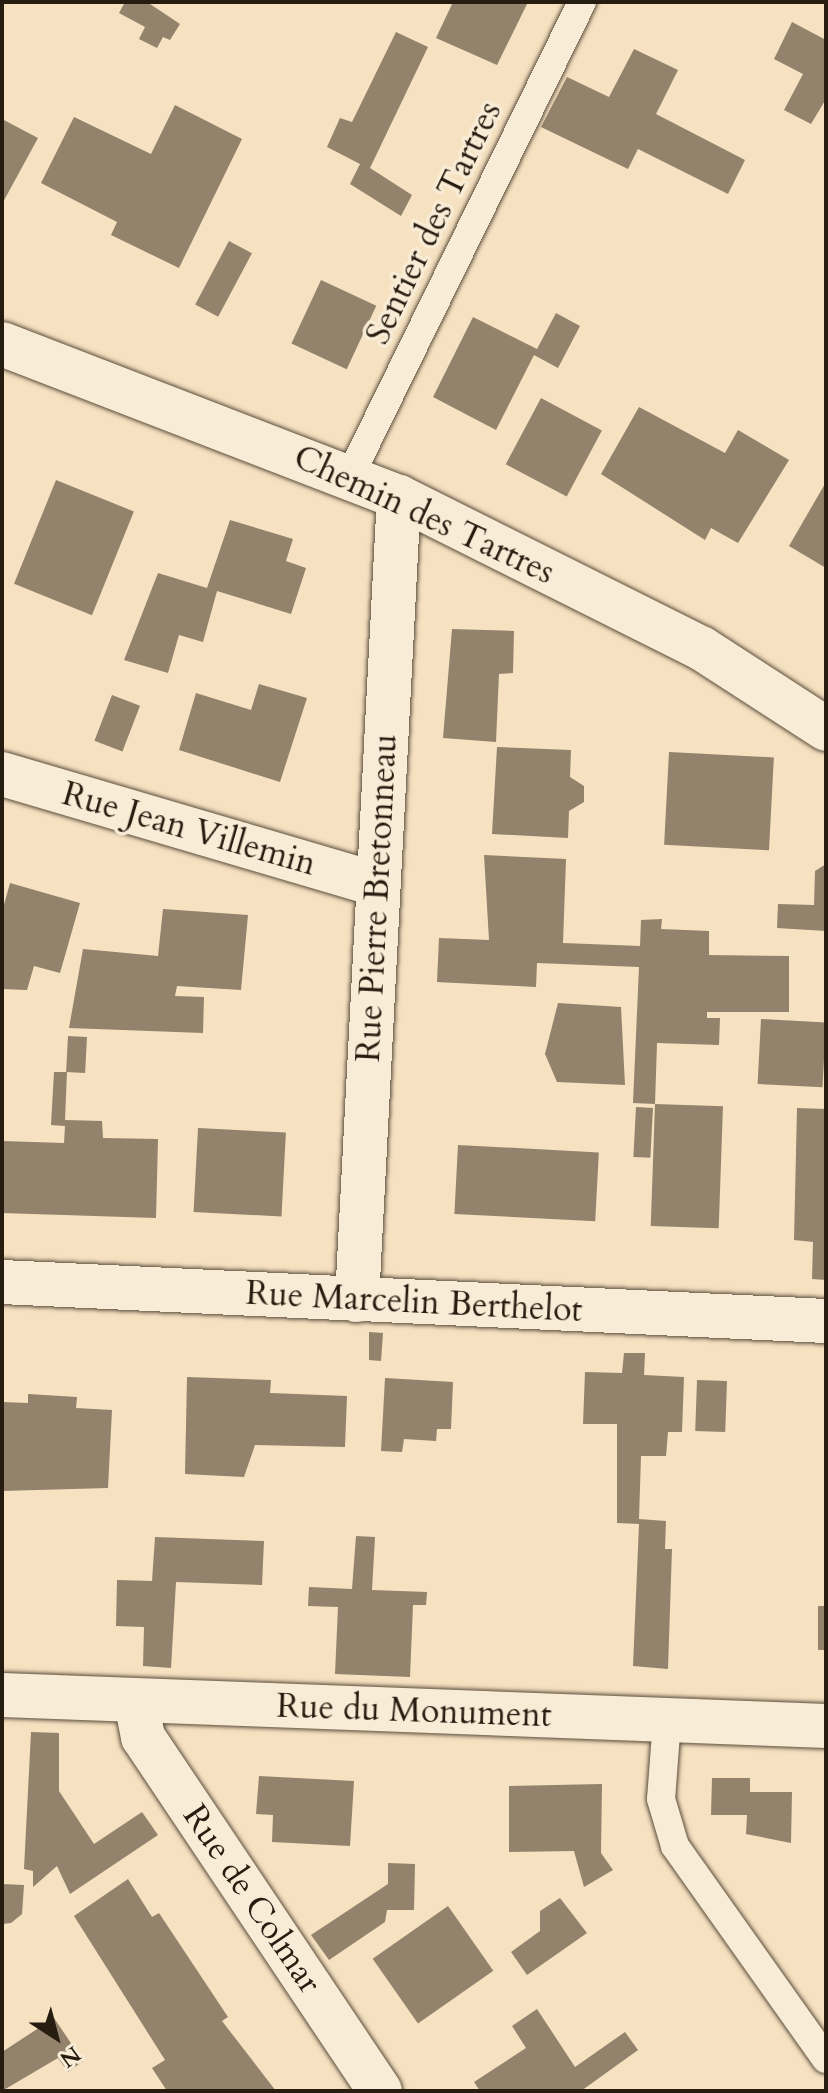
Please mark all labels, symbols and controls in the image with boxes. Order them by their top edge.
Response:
street label: Sentier des Tartres [358,95,510,351]
street label: Chemin des Tartres [287,437,561,593]
street label: Rue Pierre Bretonneau [348,733,406,1063]
street label: Rue Jean Villemin [58,773,320,885]
street label: Rue Marcelin Berthelot [245,1273,583,1331]
street label: Rue du Monument [276,1686,552,1736]
street label: Rue de Colmar [174,1797,330,2001]
north arrow [16,1997,96,2077]
text: N [54,2039,87,2074]

